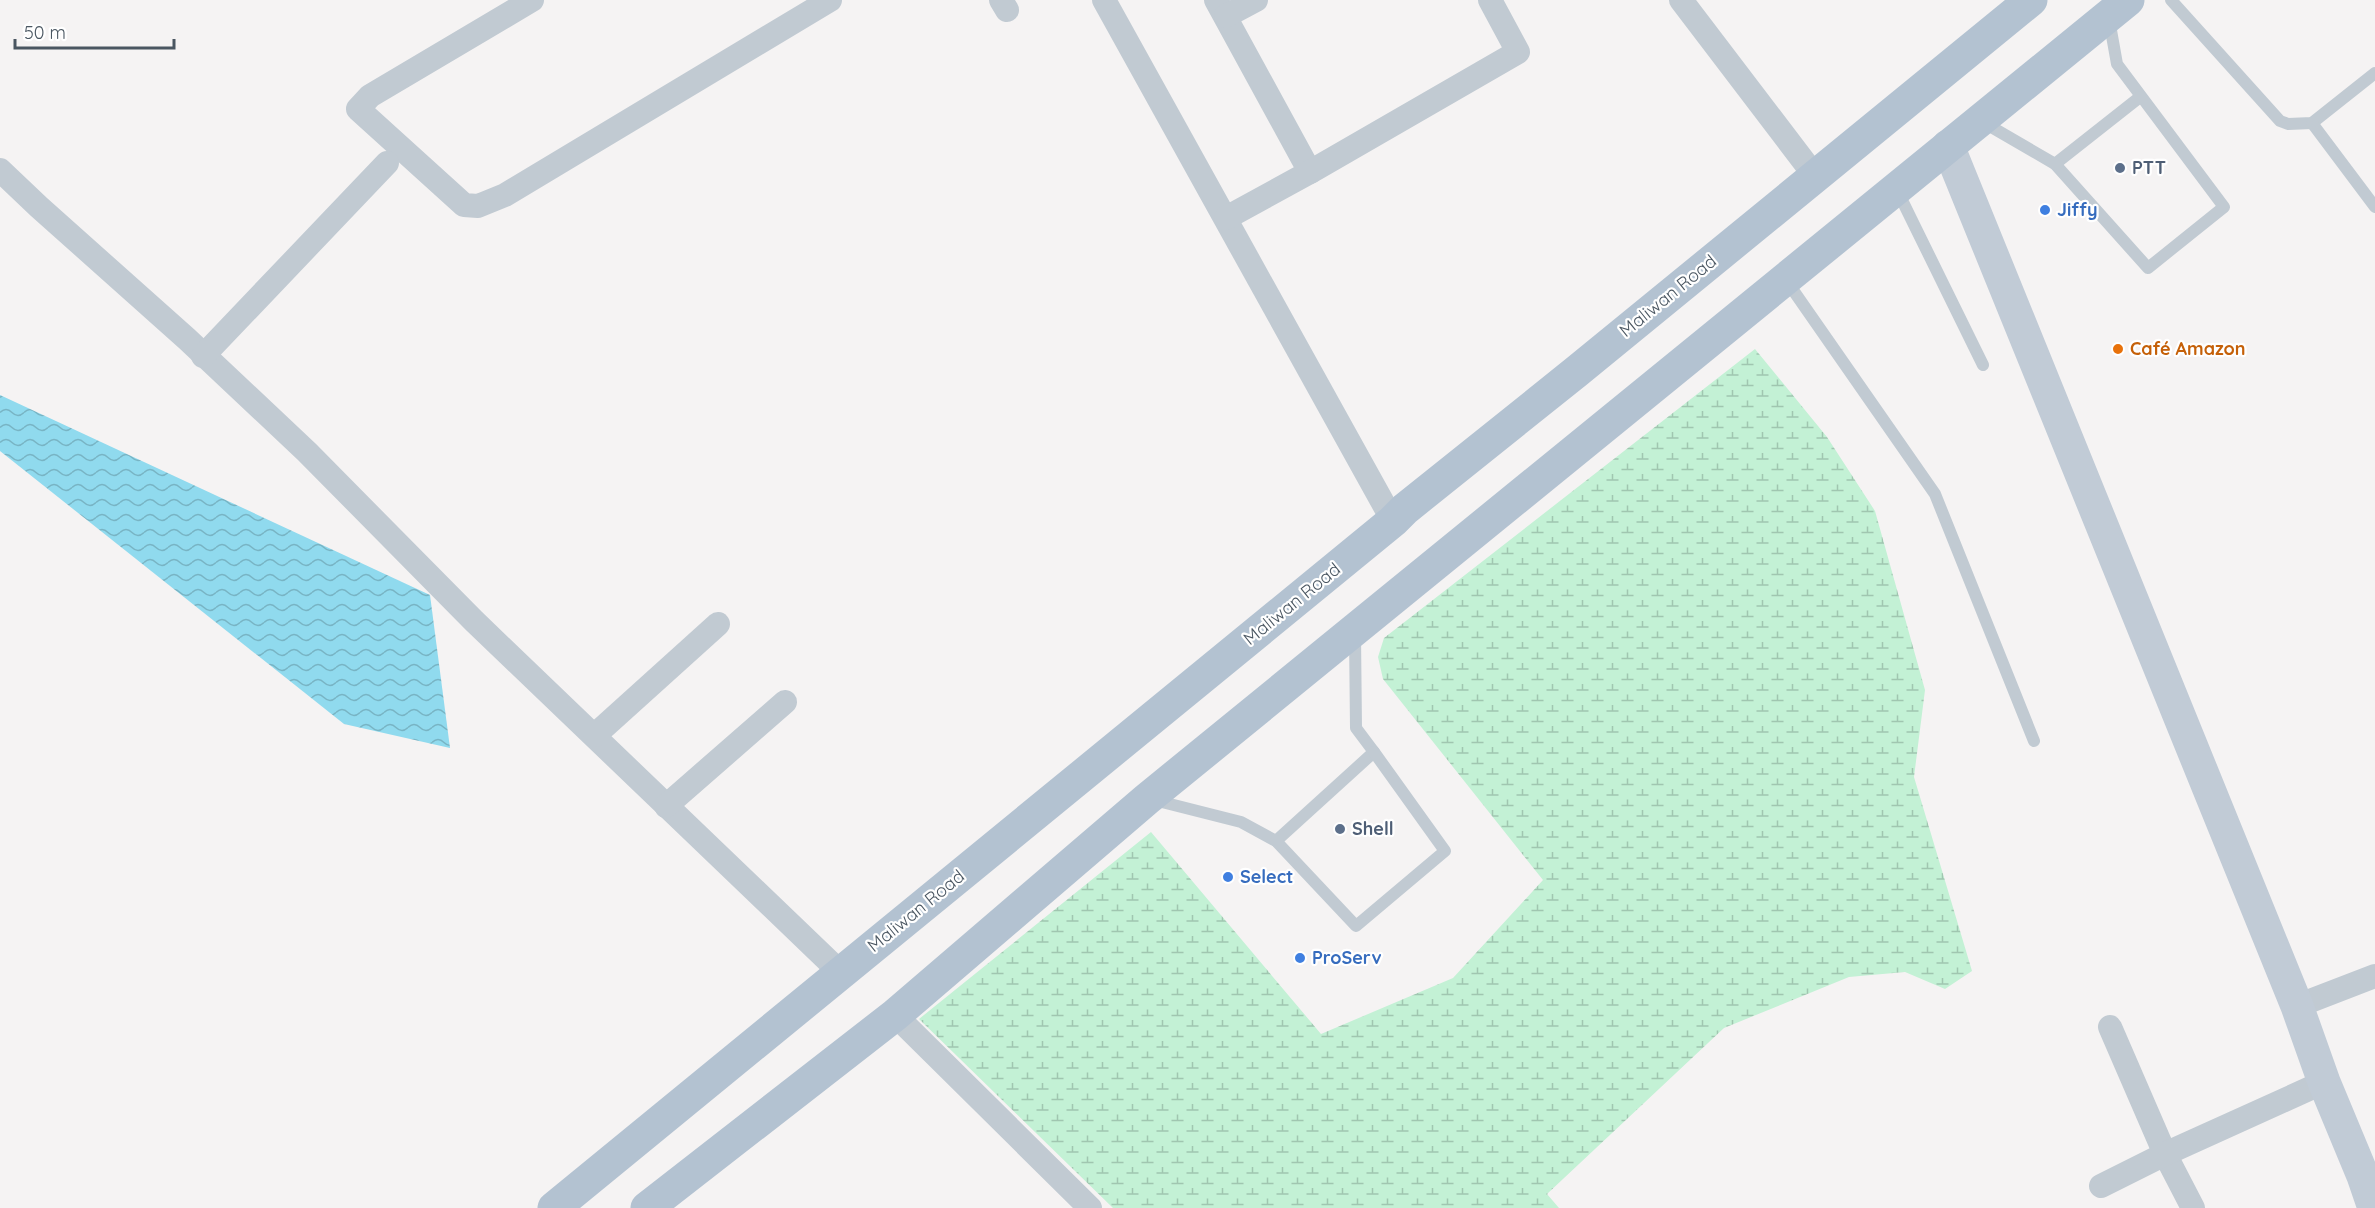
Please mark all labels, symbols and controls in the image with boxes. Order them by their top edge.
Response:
scale bar [15,12,174,50]
text: 50 m [24,21,66,44]
place label: PTT [2132,156,2166,179]
marker: PTT [2113,161,2127,175]
place label: Jiffy [2057,198,2097,221]
marker: Jiffy [2038,203,2052,217]
street label: Maliwan Road [1614,249,1721,342]
place label: Café Amazon [2130,337,2245,360]
marker: Café Amazon [2111,342,2125,356]
street label: Maliwan Road [1238,557,1345,650]
place label: Shell [1352,817,1394,840]
marker: Shell [1333,822,1347,836]
street label: Maliwan Road [862,864,969,957]
place label: Select [1240,865,1293,888]
marker: Select [1221,870,1235,884]
place label: ProServ [1312,946,1382,969]
marker: ProServ [1293,951,1307,965]

